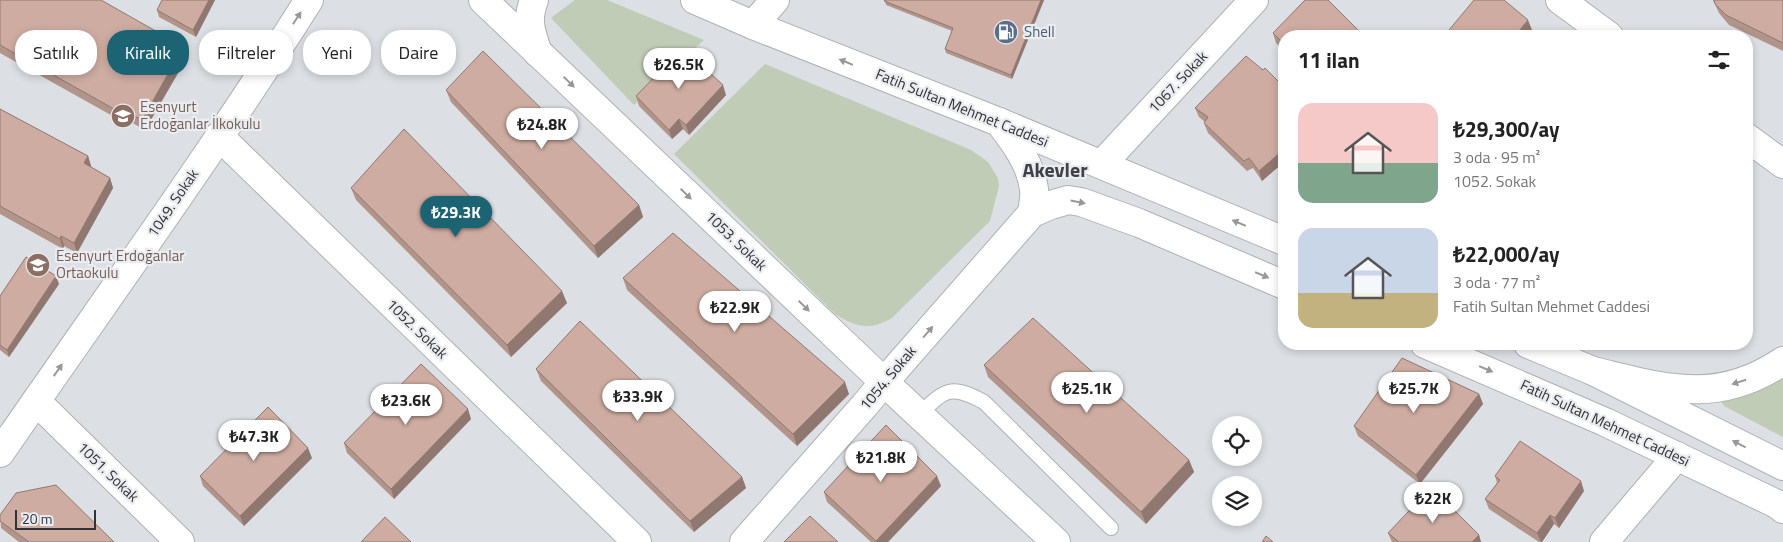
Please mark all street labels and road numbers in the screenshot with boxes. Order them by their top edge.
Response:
street label: 1067. Sokak [1143,45,1213,118]
street label: Fatih Sultan Mehmet Caddesi [872,62,1052,153]
street label: 1049. Sokak [141,164,204,241]
street label: 1053. Sokak [700,205,772,276]
street label: 1052. Sokak [381,293,453,364]
street label: 1054. Sokak [854,340,922,415]
street label: Fatih Sultan Mehmet Caddesi [1517,373,1694,472]
street label: 1051. Sokak [72,436,144,507]

